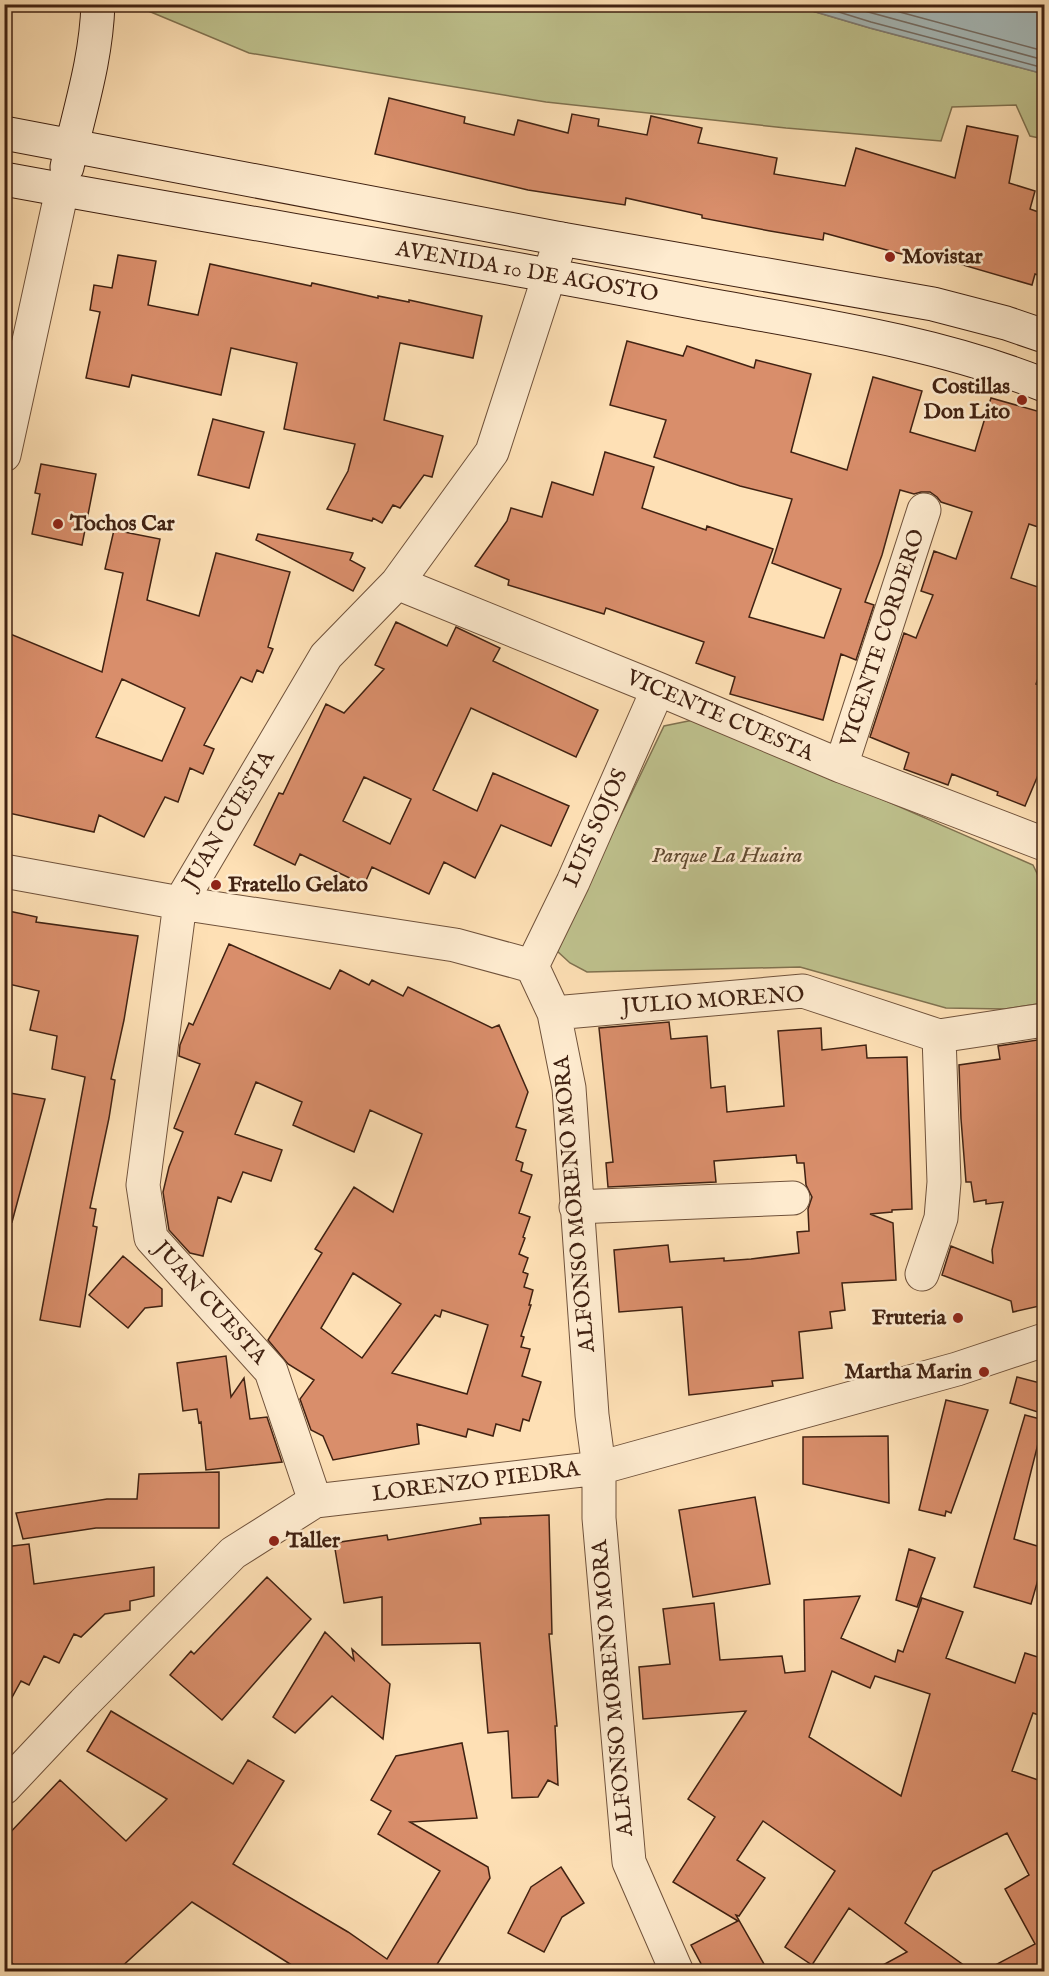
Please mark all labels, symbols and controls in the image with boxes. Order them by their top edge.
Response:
street label: AVENIDA 10 DE AGOSTO [393,235,660,309]
place label: Movistar [902,243,984,271]
marker: Movistar [883,250,897,264]
place label: Costillas Don Lito [923,373,1010,426]
marker: Costillas Don Lito [1015,393,1029,407]
place label: Tochos Car [69,510,176,538]
marker: Tochos Car [51,517,65,531]
street label: VICENTE CORDERO [834,526,931,751]
street label: VICENTE CUESTA [621,663,819,769]
street label: JUAN CUESTA [175,745,282,897]
street label: LUIS SOJOS [557,764,635,892]
park label: Parque La Huaira [651,842,803,870]
place label: Fratello Gelato [228,871,368,899]
marker: Fratello Gelato [209,878,223,892]
street label: JULIO MORENO [618,981,805,1022]
street label: ALFONSO MORENO MORA [548,1053,602,1354]
street label: JUAN CUESTA [145,1233,274,1371]
place label: Fruteria [872,1304,946,1332]
marker: Fruteria [951,1311,965,1325]
place label: Martha Marin [844,1358,972,1386]
marker: Martha Marin [977,1365,991,1379]
street label: LORENZO PIEDRA [370,1455,583,1509]
place label: Taller [285,1527,341,1555]
marker: Taller [267,1534,281,1548]
street label: ALFONSO MORENO MORA [586,1537,640,1838]

